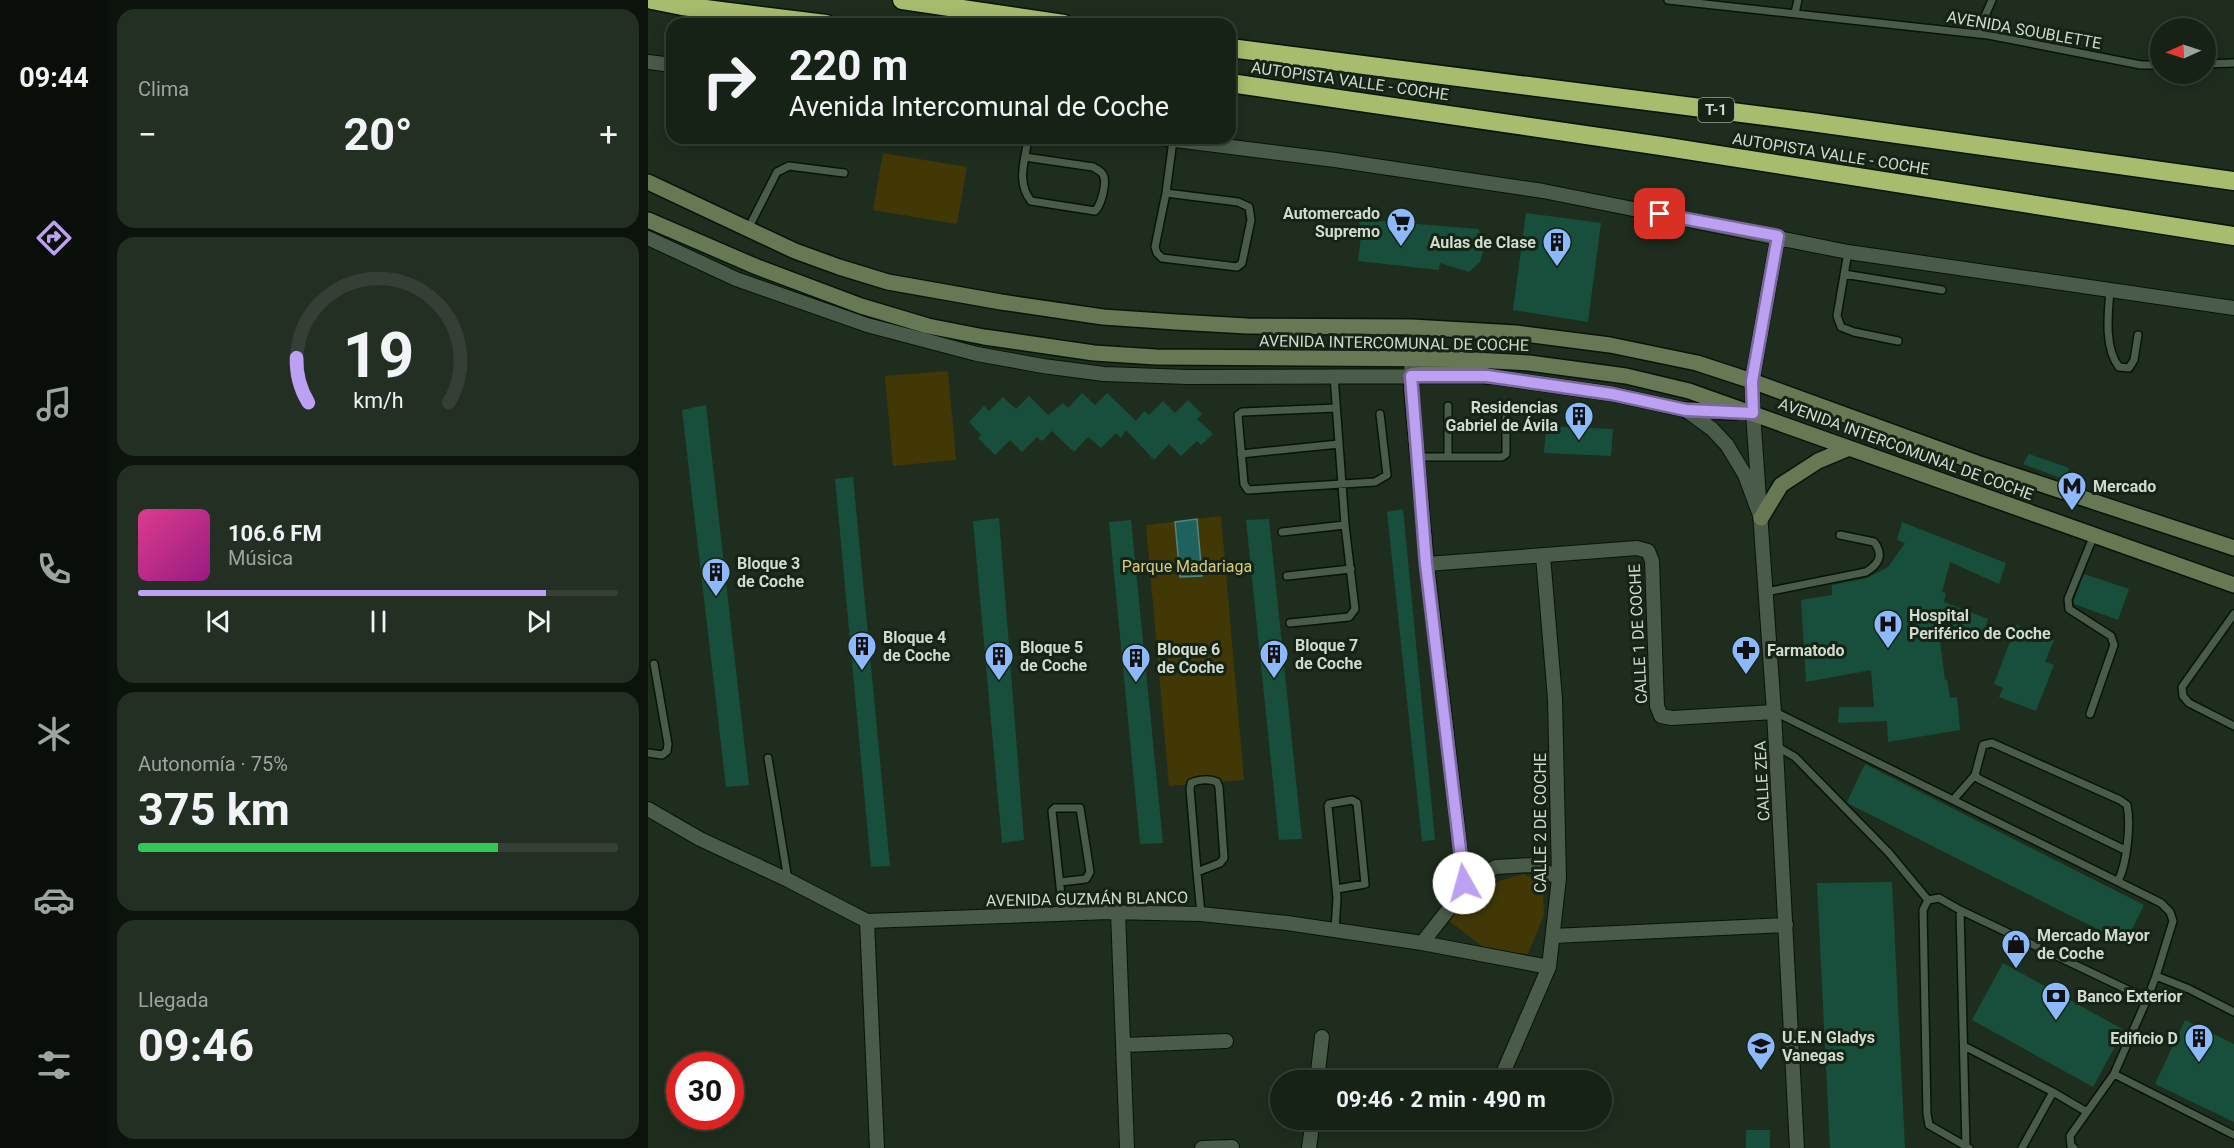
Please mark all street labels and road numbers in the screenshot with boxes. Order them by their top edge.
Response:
street label: AVENIDA SOUBLETTE [1945,7,2103,53]
street label: AUTOPISTA VALLE - COCHE [1250,58,1450,104]
road number: T-1 [1698,98,1734,122]
street label: AUTOPISTA VALLE - COCHE [1731,129,1931,179]
street label: AVENIDA INTERCOMUNAL DE COCHE [1259,331,1529,355]
street label: AVENIDA INTERCOMUNAL DE COCHE [1776,394,2036,504]
street label: CALLE 1 DE COCHE [1625,564,1651,704]
street label: CALLE ZEA [1750,740,1774,822]
street label: CALLE 2 DE COCHE [1531,753,1550,893]
street label: AVENIDA GUZMÁN BLANCO [986,888,1188,910]

